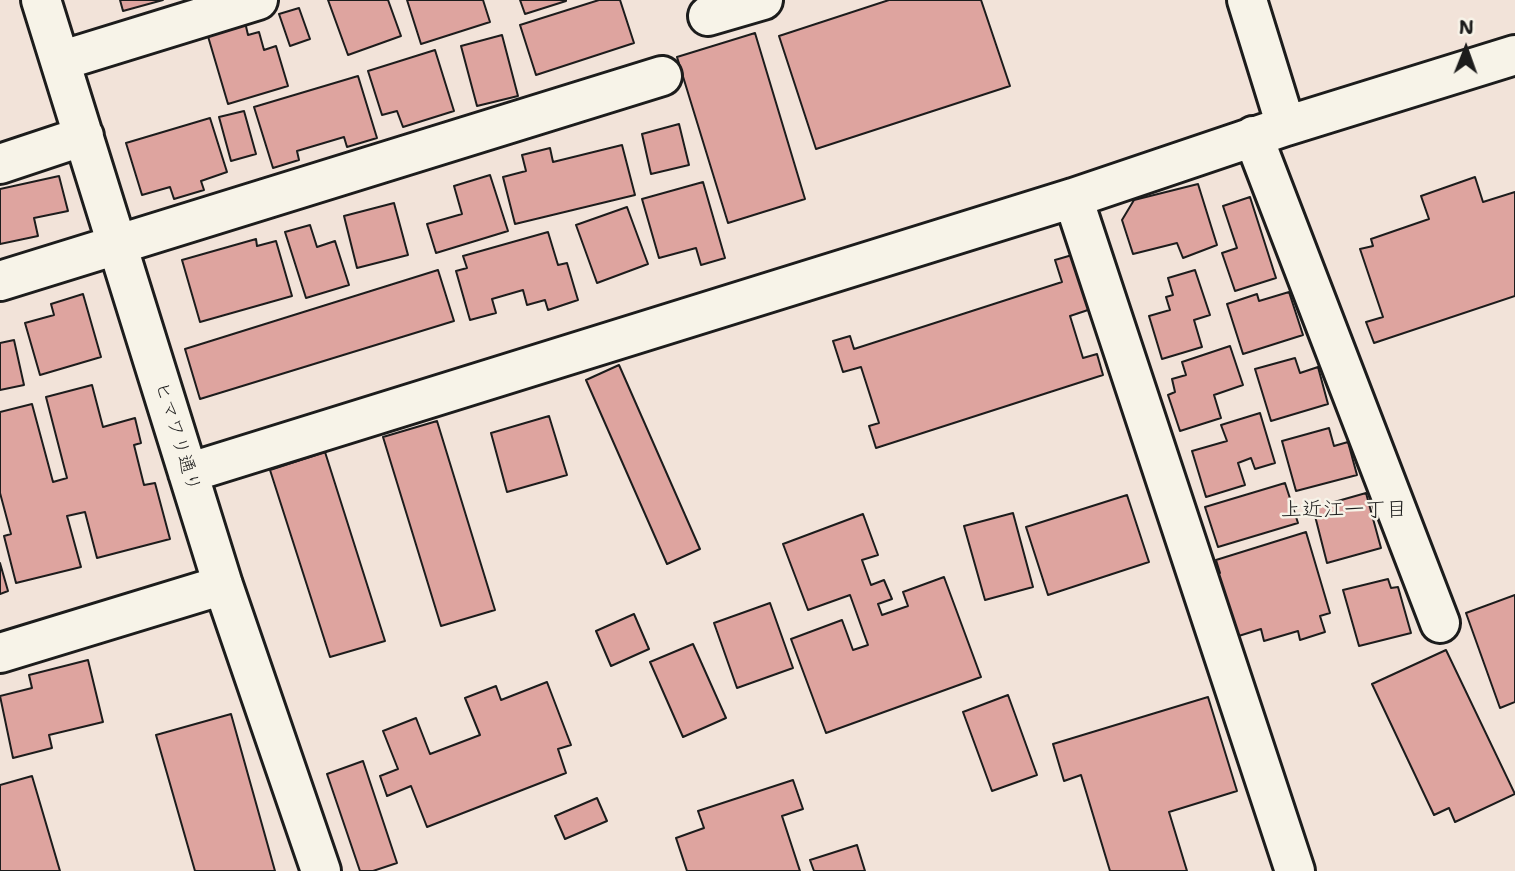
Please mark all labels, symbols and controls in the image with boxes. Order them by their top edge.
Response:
north arrow [1431,14,1501,84]
text: N [1459,15,1474,40]
street label: ヒマワリ通り [149,379,205,495]
district label: 上近江一丁目 [1281,498,1407,524]

